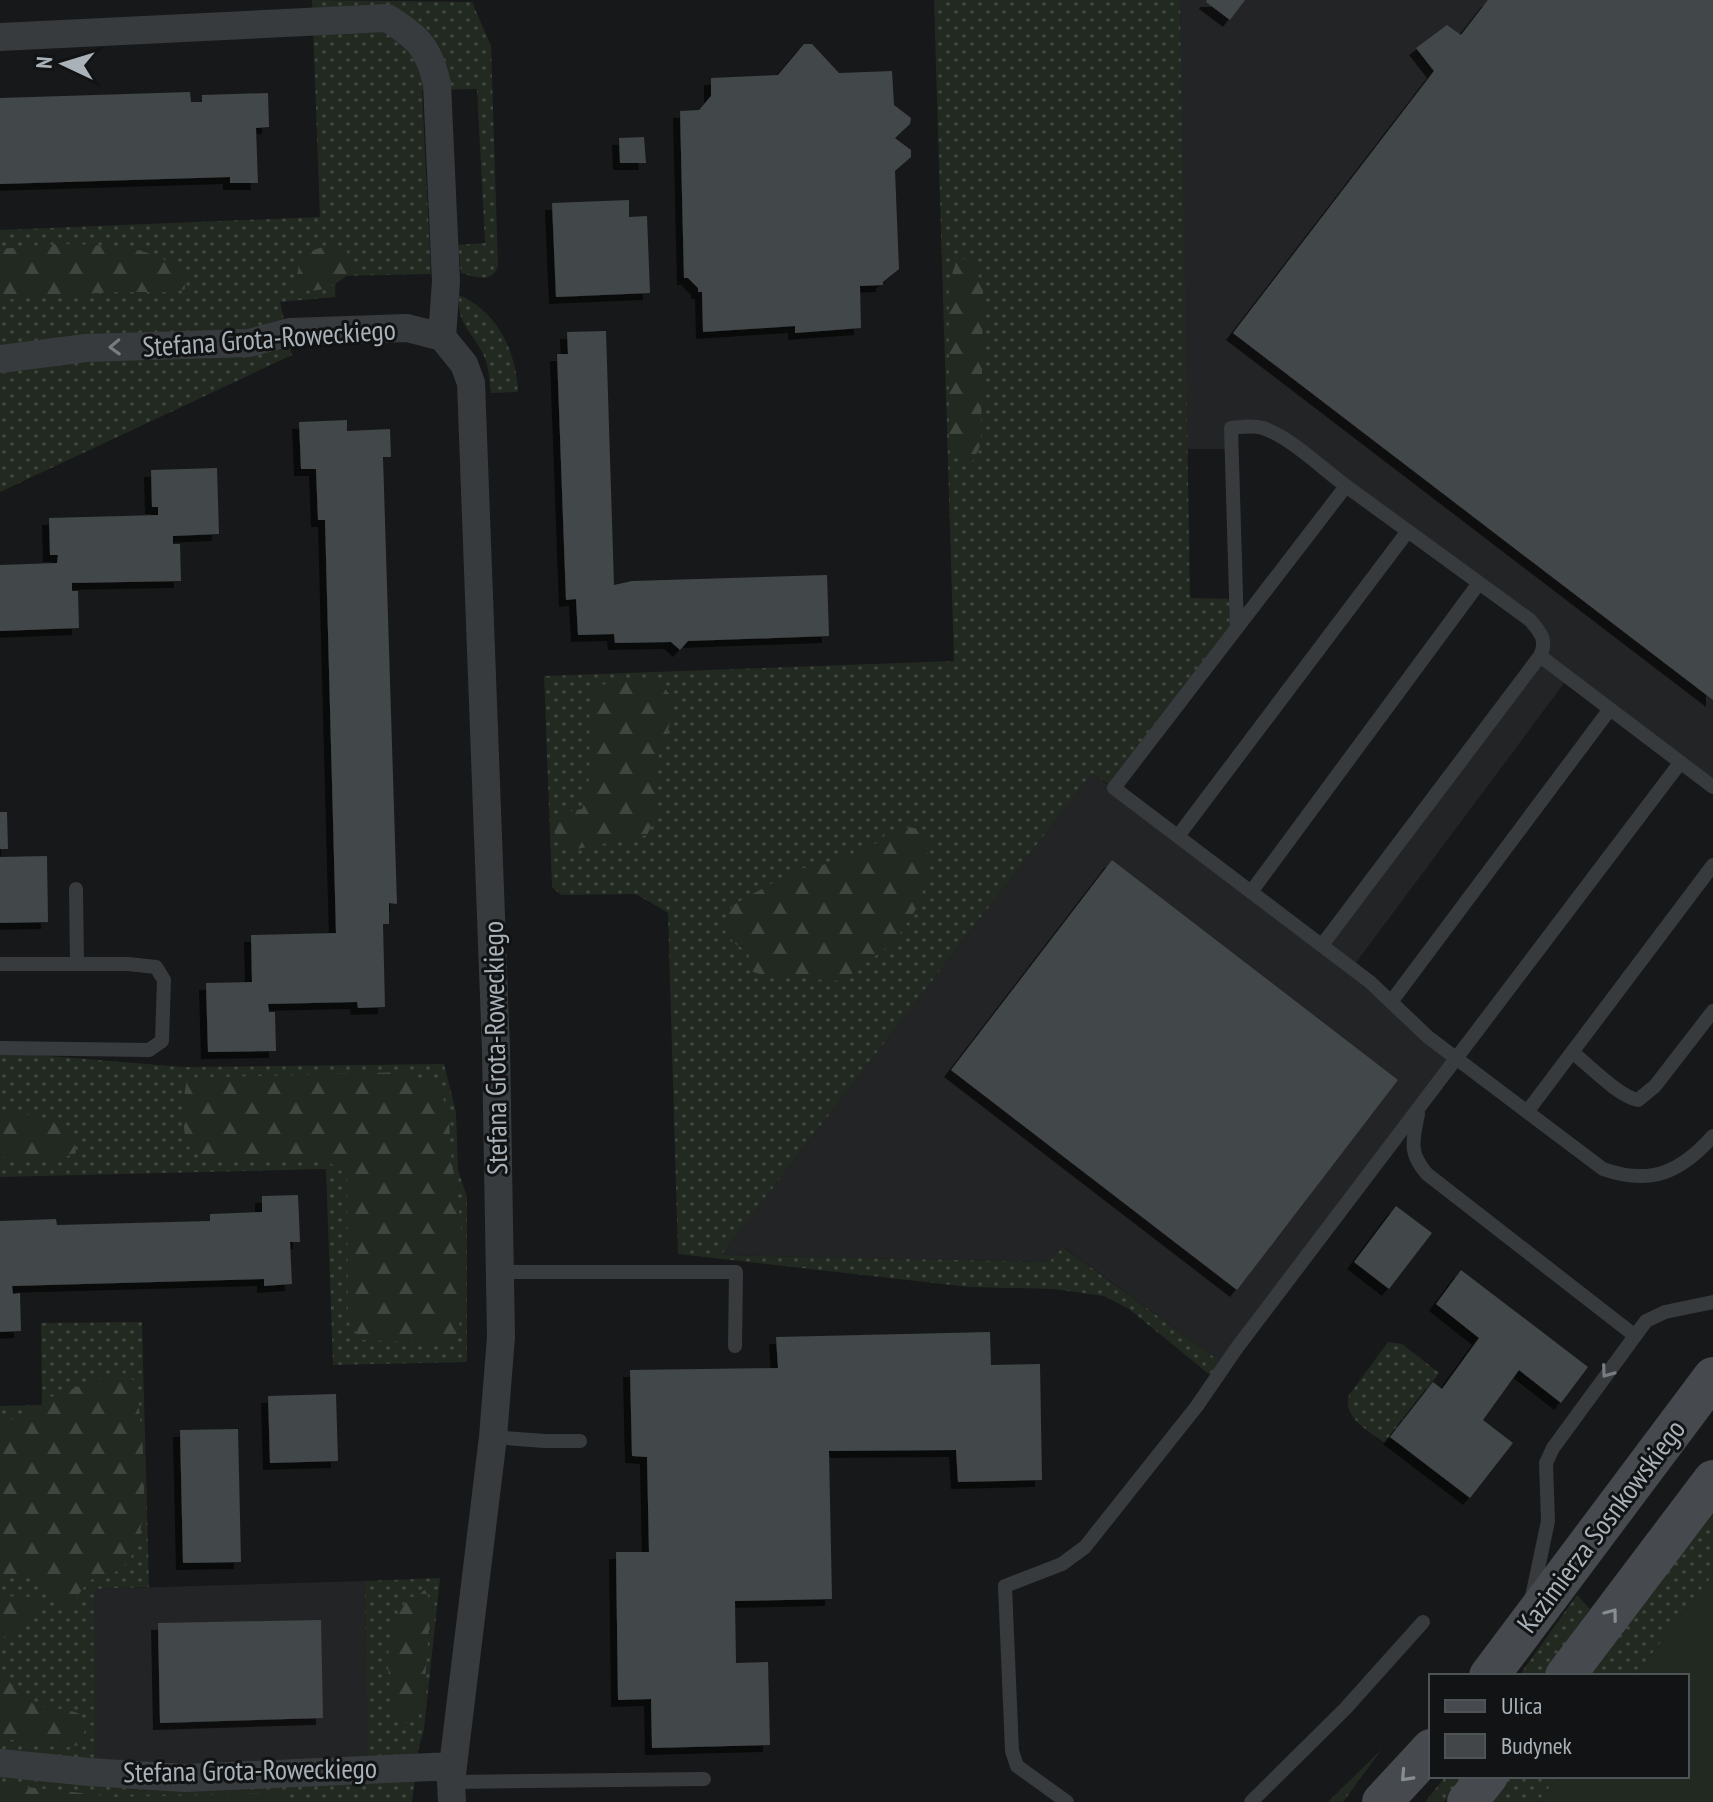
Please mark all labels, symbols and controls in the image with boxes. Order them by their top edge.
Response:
north arrow [24,24,104,104]
text: N [30,56,58,70]
street label: Stefana Grota-Roweckiego [141,310,397,365]
one-way arrow [108,339,121,356]
street label: Stefana Grota-Roweckiego [474,921,515,1175]
one-way arrow [1602,1363,1617,1378]
street label: Kazimierza Sosnkowskiego [1508,1412,1693,1640]
one-way arrow [1603,1608,1617,1623]
legend [1429,1674,1689,1778]
text: Ulica [1501,1690,1542,1721]
text: Budynek [1501,1730,1573,1761]
street label: Stefana Grota-Roweckiego [123,1749,377,1790]
one-way arrow [1402,1766,1416,1781]

